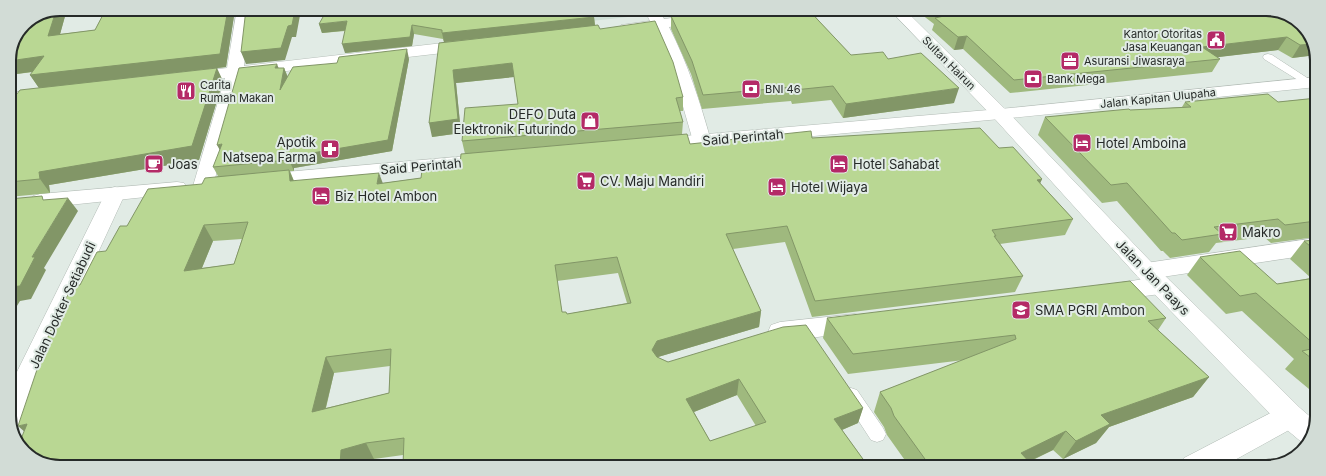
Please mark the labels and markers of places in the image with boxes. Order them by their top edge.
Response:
place label: Kantor Otoritas Jasa Keuangan [1122,27,1202,54]
public building icon: Kantor Otoritas Jasa Keuangan [1205,29,1227,51]
office icon: Asuransi Jiwasraya [1059,50,1081,72]
place label: Asuransi Jiwasraya [1084,54,1185,68]
bank icon: Bank Mega [1022,68,1044,90]
place label: Bank Mega [1047,72,1105,86]
place label: Carita Rumah Makan [200,78,274,105]
bank icon: BNI 46 [740,78,762,100]
restaurant icon: Carita Rumah Makan [175,80,197,102]
place label: BNI 46 [765,82,801,96]
place label: DEFO Duta Elektronik Futurindo [453,106,576,137]
shop icon: DEFO Duta Elektronik Futurindo [579,110,601,132]
hotel icon: Hotel Amboina [1071,132,1093,154]
place label: Apotik Natsepa Farma [223,134,316,165]
place label: Hotel Amboina [1096,135,1186,151]
pharmacy icon: Apotik Natsepa Farma [319,138,341,160]
cafe icon: Joas [143,153,165,175]
hotel icon: Hotel Sahabat [828,153,850,175]
place label: Joas [168,156,198,172]
place label: Hotel Sahabat [853,156,939,172]
supermarket icon: CV. Maju Mandiri [575,170,597,192]
place label: CV. Maju Mandiri [600,173,704,189]
hotel icon: Hotel Wijaya [766,176,788,198]
place label: Hotel Wijaya [791,179,868,195]
hotel icon: Biz Hotel Ambon [310,185,332,207]
place label: Biz Hotel Ambon [335,188,437,204]
supermarket icon: Makro [1217,221,1239,243]
place label: Makro [1242,224,1281,240]
school or university icon: SMA PGRI Ambon [1010,299,1032,321]
place label: SMA PGRI Ambon [1035,302,1145,318]

